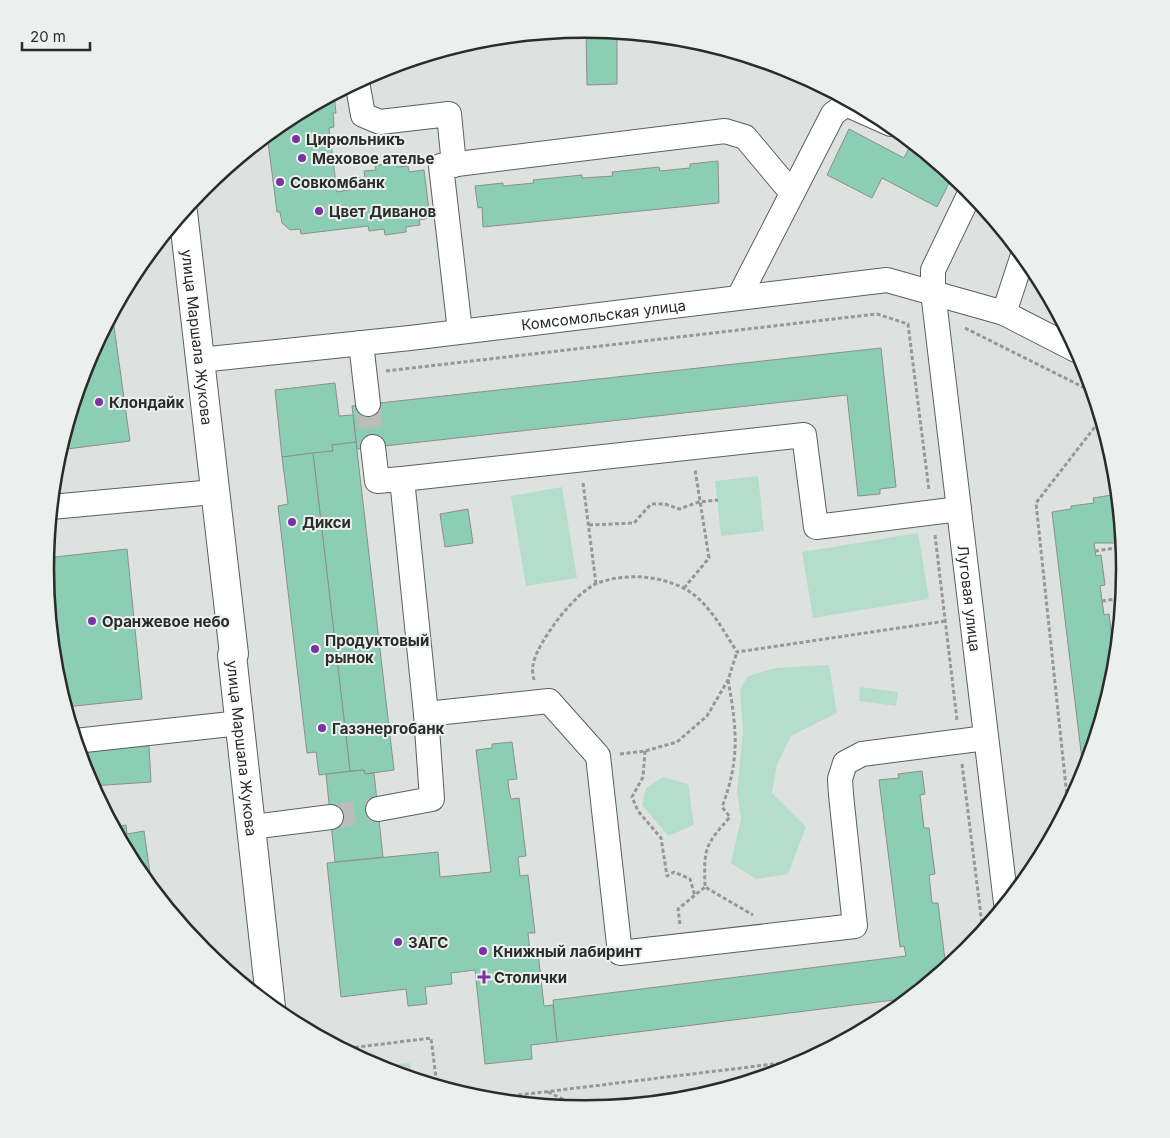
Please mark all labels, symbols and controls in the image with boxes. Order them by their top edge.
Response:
scale bar [22,20,90,52]
text: 20 m [30,27,66,46]
place label: Цирюльникъ [306,130,405,149]
marker: Цирюльникъ [290,133,302,145]
place label: Меховое ателье [312,149,434,168]
marker: Меховое ателье [296,152,308,164]
place label: Совкомбанк [290,173,385,192]
marker: Совкомбанк [274,176,286,188]
place label: Цвет Диванов [329,202,437,221]
marker: Цвет Диванов [313,205,325,217]
street label: улица Маршала Жукова [178,248,217,426]
street label: Комсомольская улица [520,295,687,334]
place label: Клондайк [109,393,184,412]
marker: Клондайк [93,396,105,408]
place label: Дикси [302,513,351,532]
marker: Дикси [286,516,298,528]
street label: Луговая улица [954,544,985,652]
place label: Оранжевое небо [102,612,230,631]
marker: Оранжевое небо [86,615,98,627]
place label: Продуктовый рынок [325,631,429,667]
marker: Продуктовый рынок [309,643,321,655]
street label: улица Маршала Жукова [223,659,262,837]
place label: Газэнергобанк [332,719,444,738]
marker: Газэнергобанк [316,722,328,734]
place label: ЗАГС [408,933,448,952]
marker: ЗАГС [392,936,404,948]
place label: Книжный лабиринт [493,942,642,961]
marker: Книжный лабиринт [477,945,489,957]
place label: Столички [494,968,567,987]
marker: Столички [478,971,490,983]

